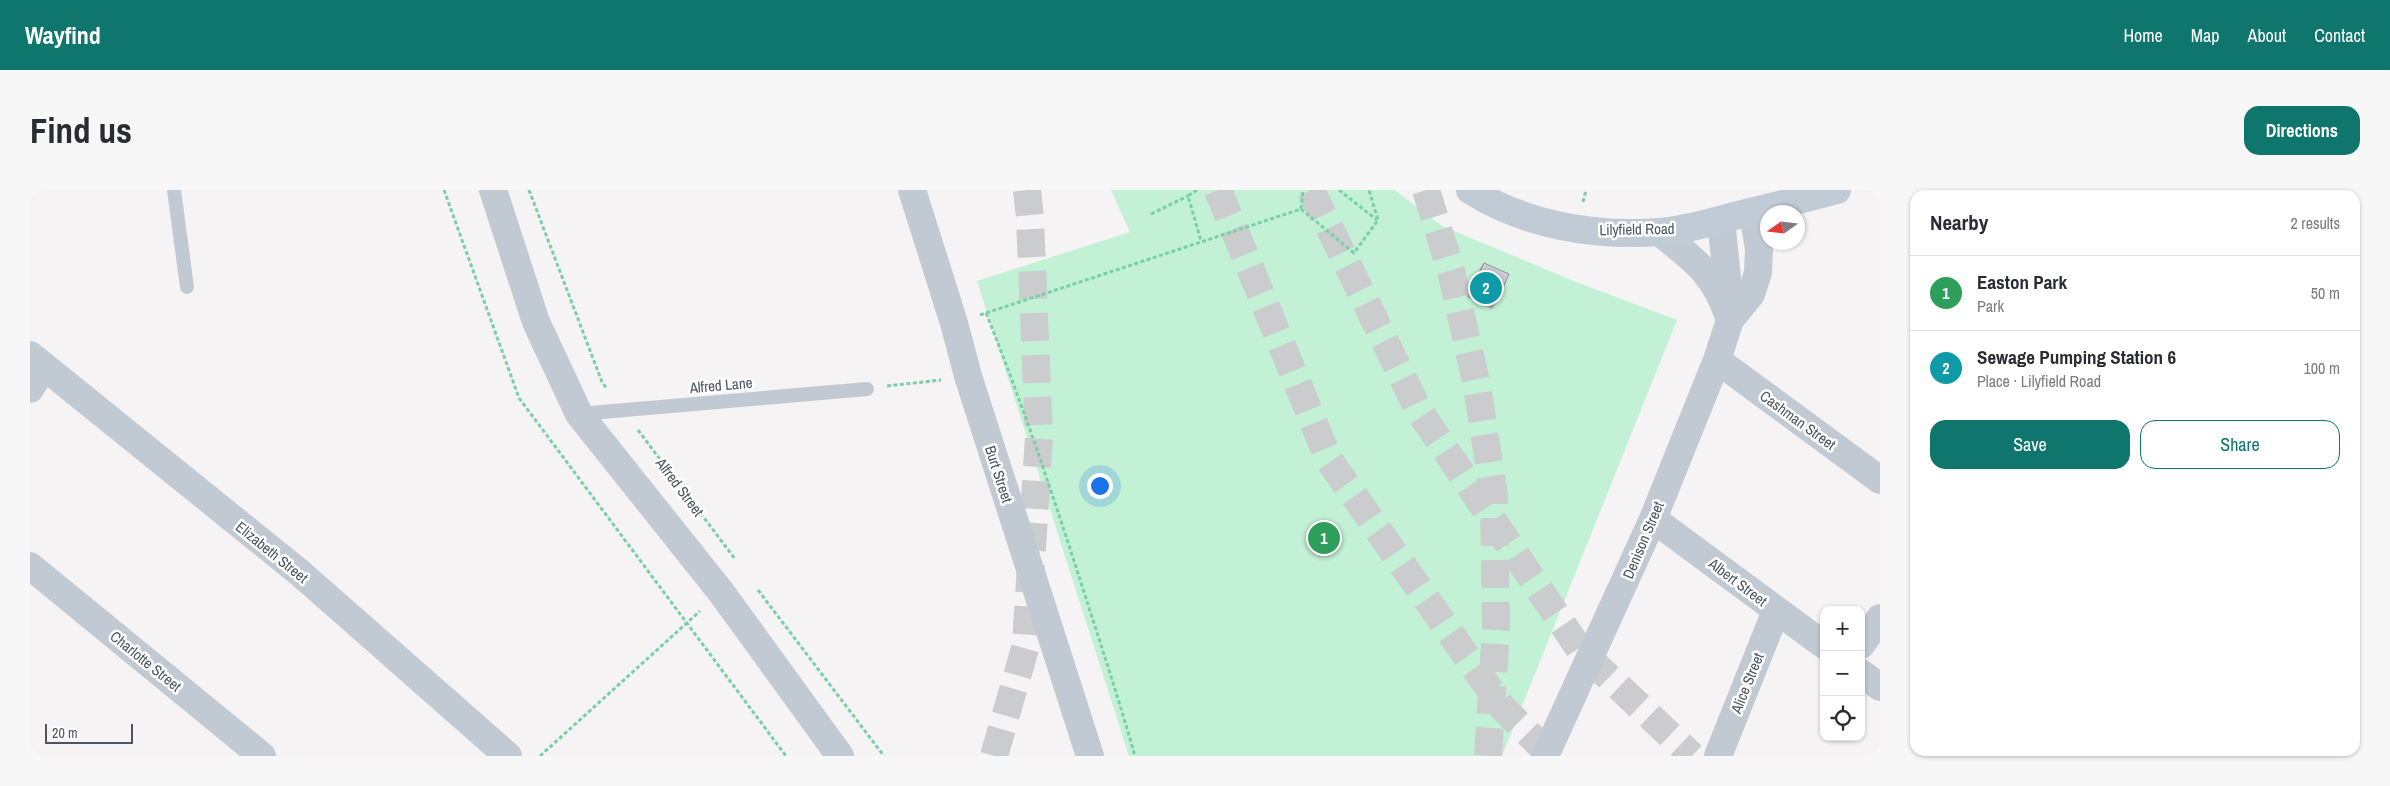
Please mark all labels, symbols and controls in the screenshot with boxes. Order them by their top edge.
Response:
text: Wayfind [25,19,101,51]
text: Home [2123,23,2163,48]
text: Map [2191,23,2220,48]
text: About [2248,23,2286,48]
text: Contact [2314,23,2365,48]
button: Directions [2244,106,2360,155]
text: Find us [30,107,132,154]
north arrow [1760,205,1805,250]
text: Nearby [1930,208,1988,237]
text: 2 results [2290,212,2340,234]
street label: Lilyfield Road [1599,218,1675,240]
pin: 2 [1470,269,1502,307]
text: Easton Park [1977,269,2067,295]
text: 1 [1942,282,1950,304]
text: 50 m [2311,282,2340,304]
text: Park [1977,295,2004,317]
text: Sewage Pumping Station 6 [1977,344,2176,370]
text: 2 [1942,357,1950,379]
text: 100 m [2304,357,2340,379]
text: Place · Lilyfield Road [1977,370,2101,392]
street label: Alfred Lane [688,372,753,398]
street label: Cashman Street [1756,385,1841,455]
button: Save [1930,420,2130,469]
button: Share [2140,420,2340,469]
street label: Burt Street [980,443,1018,506]
street label: Alfred Street [650,453,709,521]
your location [1087,473,1113,499]
street label: Denison Street [1617,498,1669,582]
street label: Elizabeth Street [231,516,313,588]
pin: 1 [1308,519,1340,557]
street label: Albert Street [1704,552,1772,611]
map controls [1820,606,1865,741]
button: + [1820,606,1865,651]
street label: Charlotte Street [106,626,187,697]
street label: Alice Street [1725,649,1769,717]
button: − [1820,651,1865,696]
button: locate [1820,696,1865,741]
scale bar [45,721,132,744]
text: 20 m [52,724,78,742]

